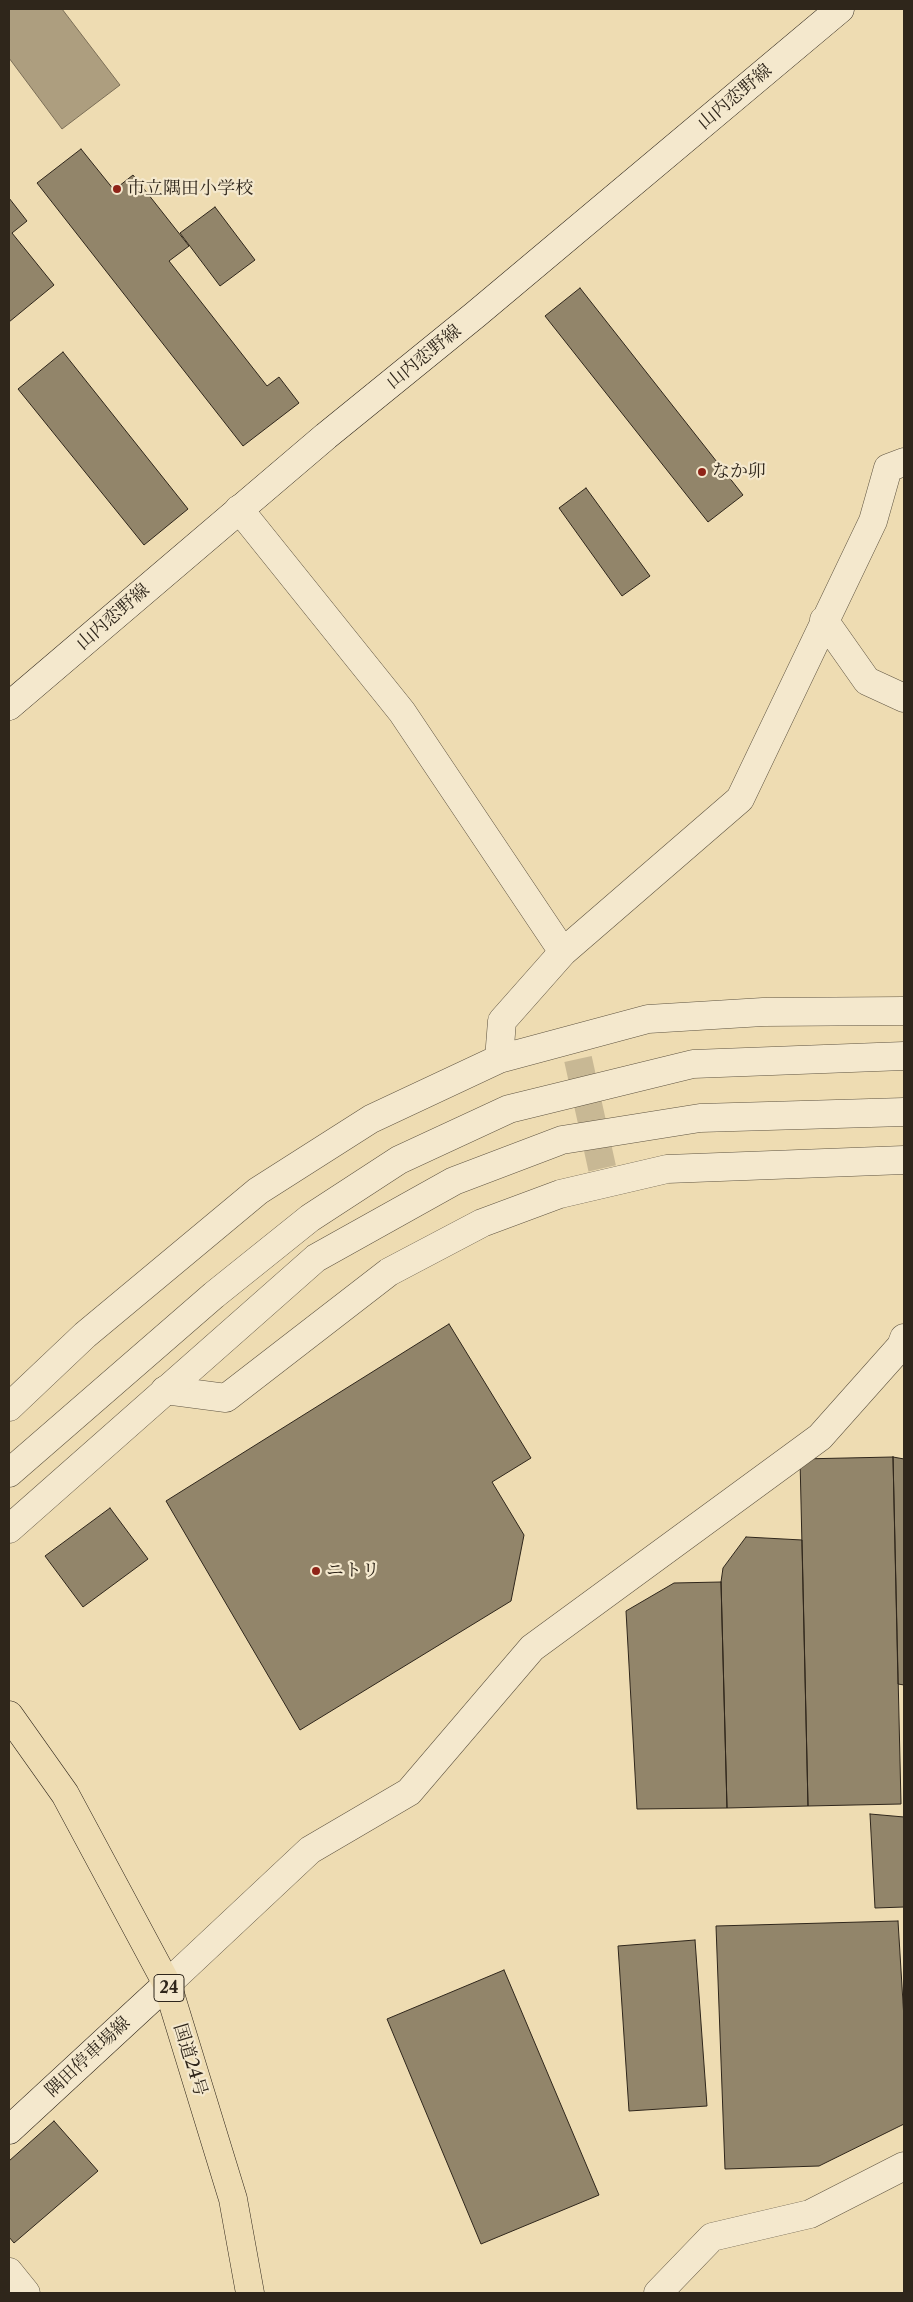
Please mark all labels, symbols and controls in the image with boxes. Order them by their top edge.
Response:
street label: 山内恋野線 [694,60,776,134]
place label: 市立隅田小学校 [127,178,253,200]
marker: 市立隅田小学校 [111,183,123,195]
street label: 山内恋野線 [382,320,466,394]
place label: なか卯 [712,461,766,483]
marker: なか卯 [696,466,708,478]
street label: 山内恋野線 [72,579,154,655]
place label: ニトリ [326,1560,380,1582]
marker: ニトリ [310,1565,322,1577]
road number: 24 [154,1975,184,2002]
street label: 隅田停車場線 [41,2012,135,2102]
street label: 国道24号 [169,2021,211,2099]

